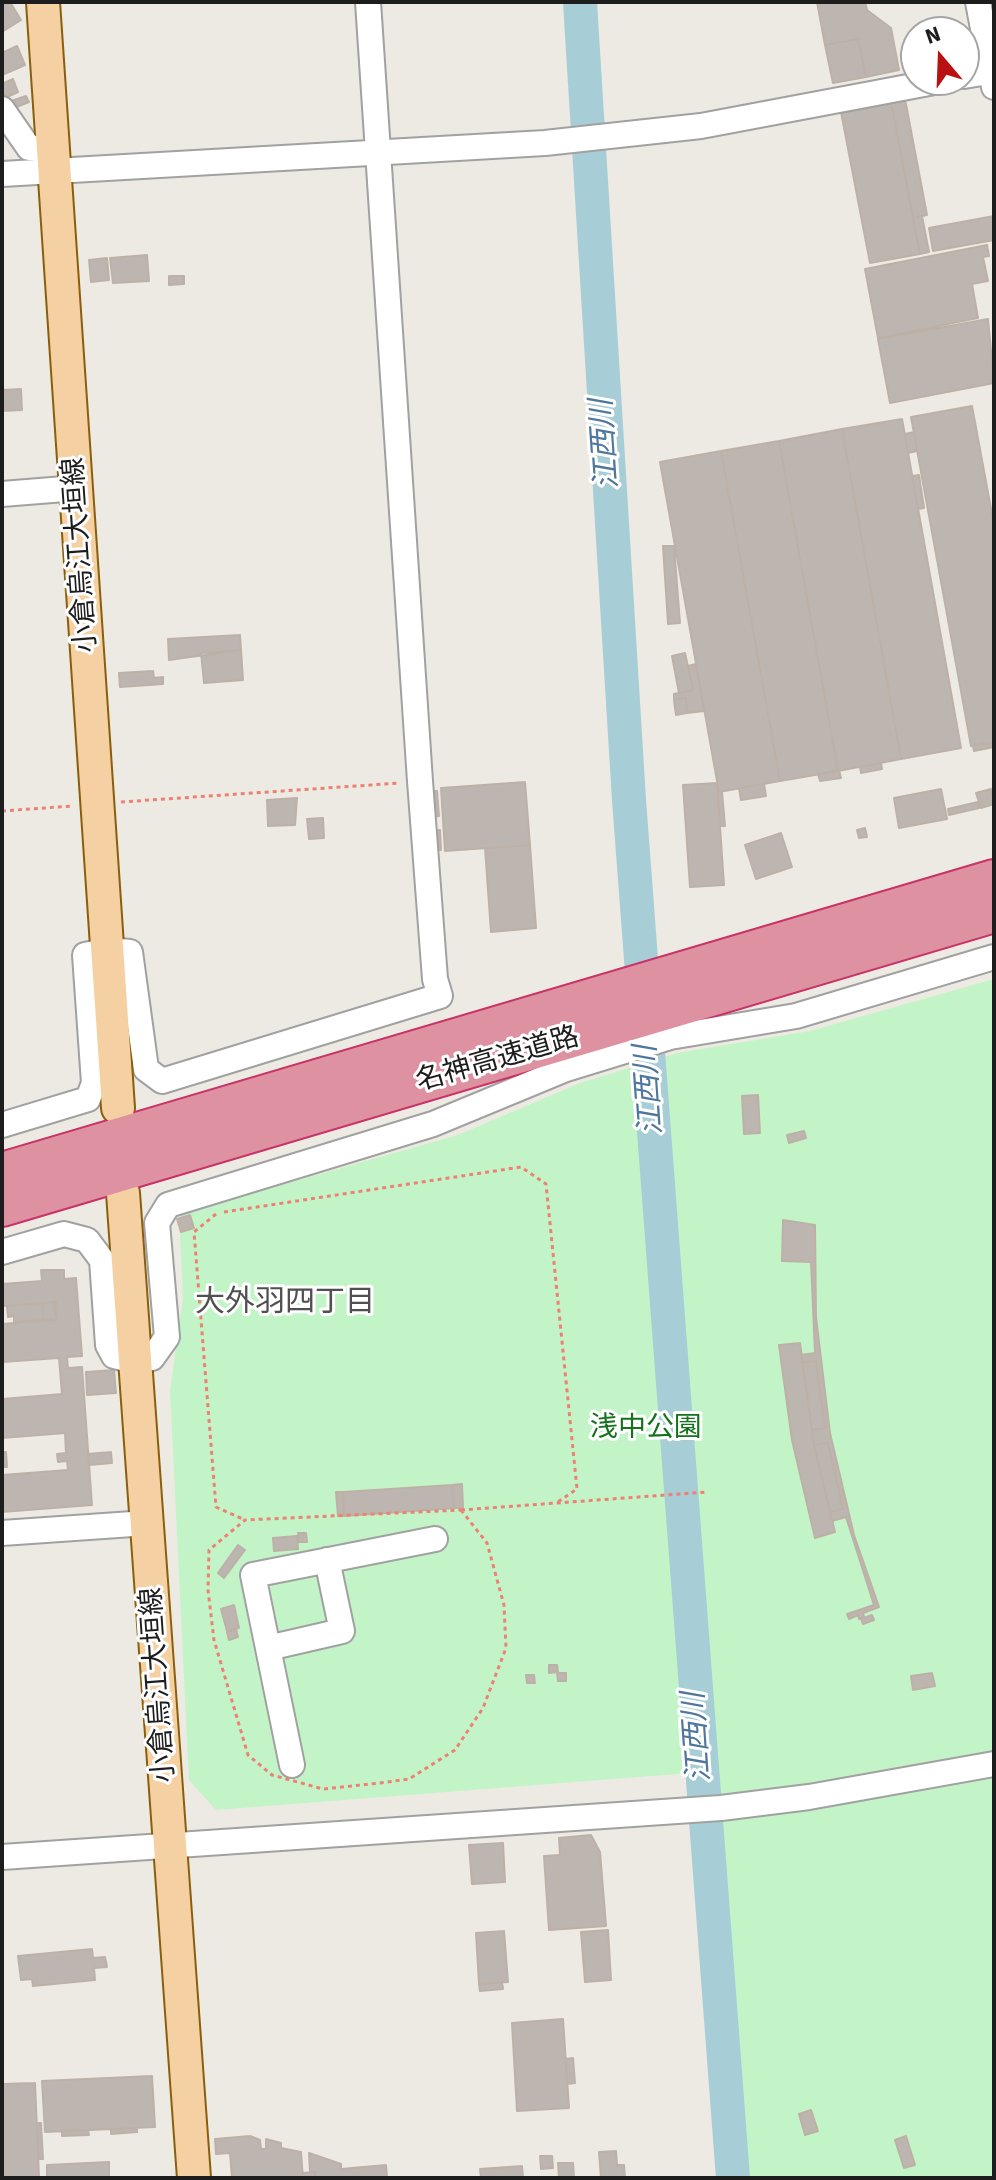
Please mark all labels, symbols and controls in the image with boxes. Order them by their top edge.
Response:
north arrow [900,16,980,96]
text: N [921,18,945,53]
water label: 江西川 [586,398,628,490]
street label: 小倉烏江大垣線 [58,456,106,654]
street label: 名神高速道路 [413,1022,583,1100]
water label: 江西川 [630,1044,672,1136]
district label: 大外羽四丁目 [195,1286,375,1322]
park label: 浅中公園 [590,1413,702,1447]
street label: 小倉烏江大垣線 [136,1586,184,1784]
water label: 江西川 [678,1691,720,1783]

